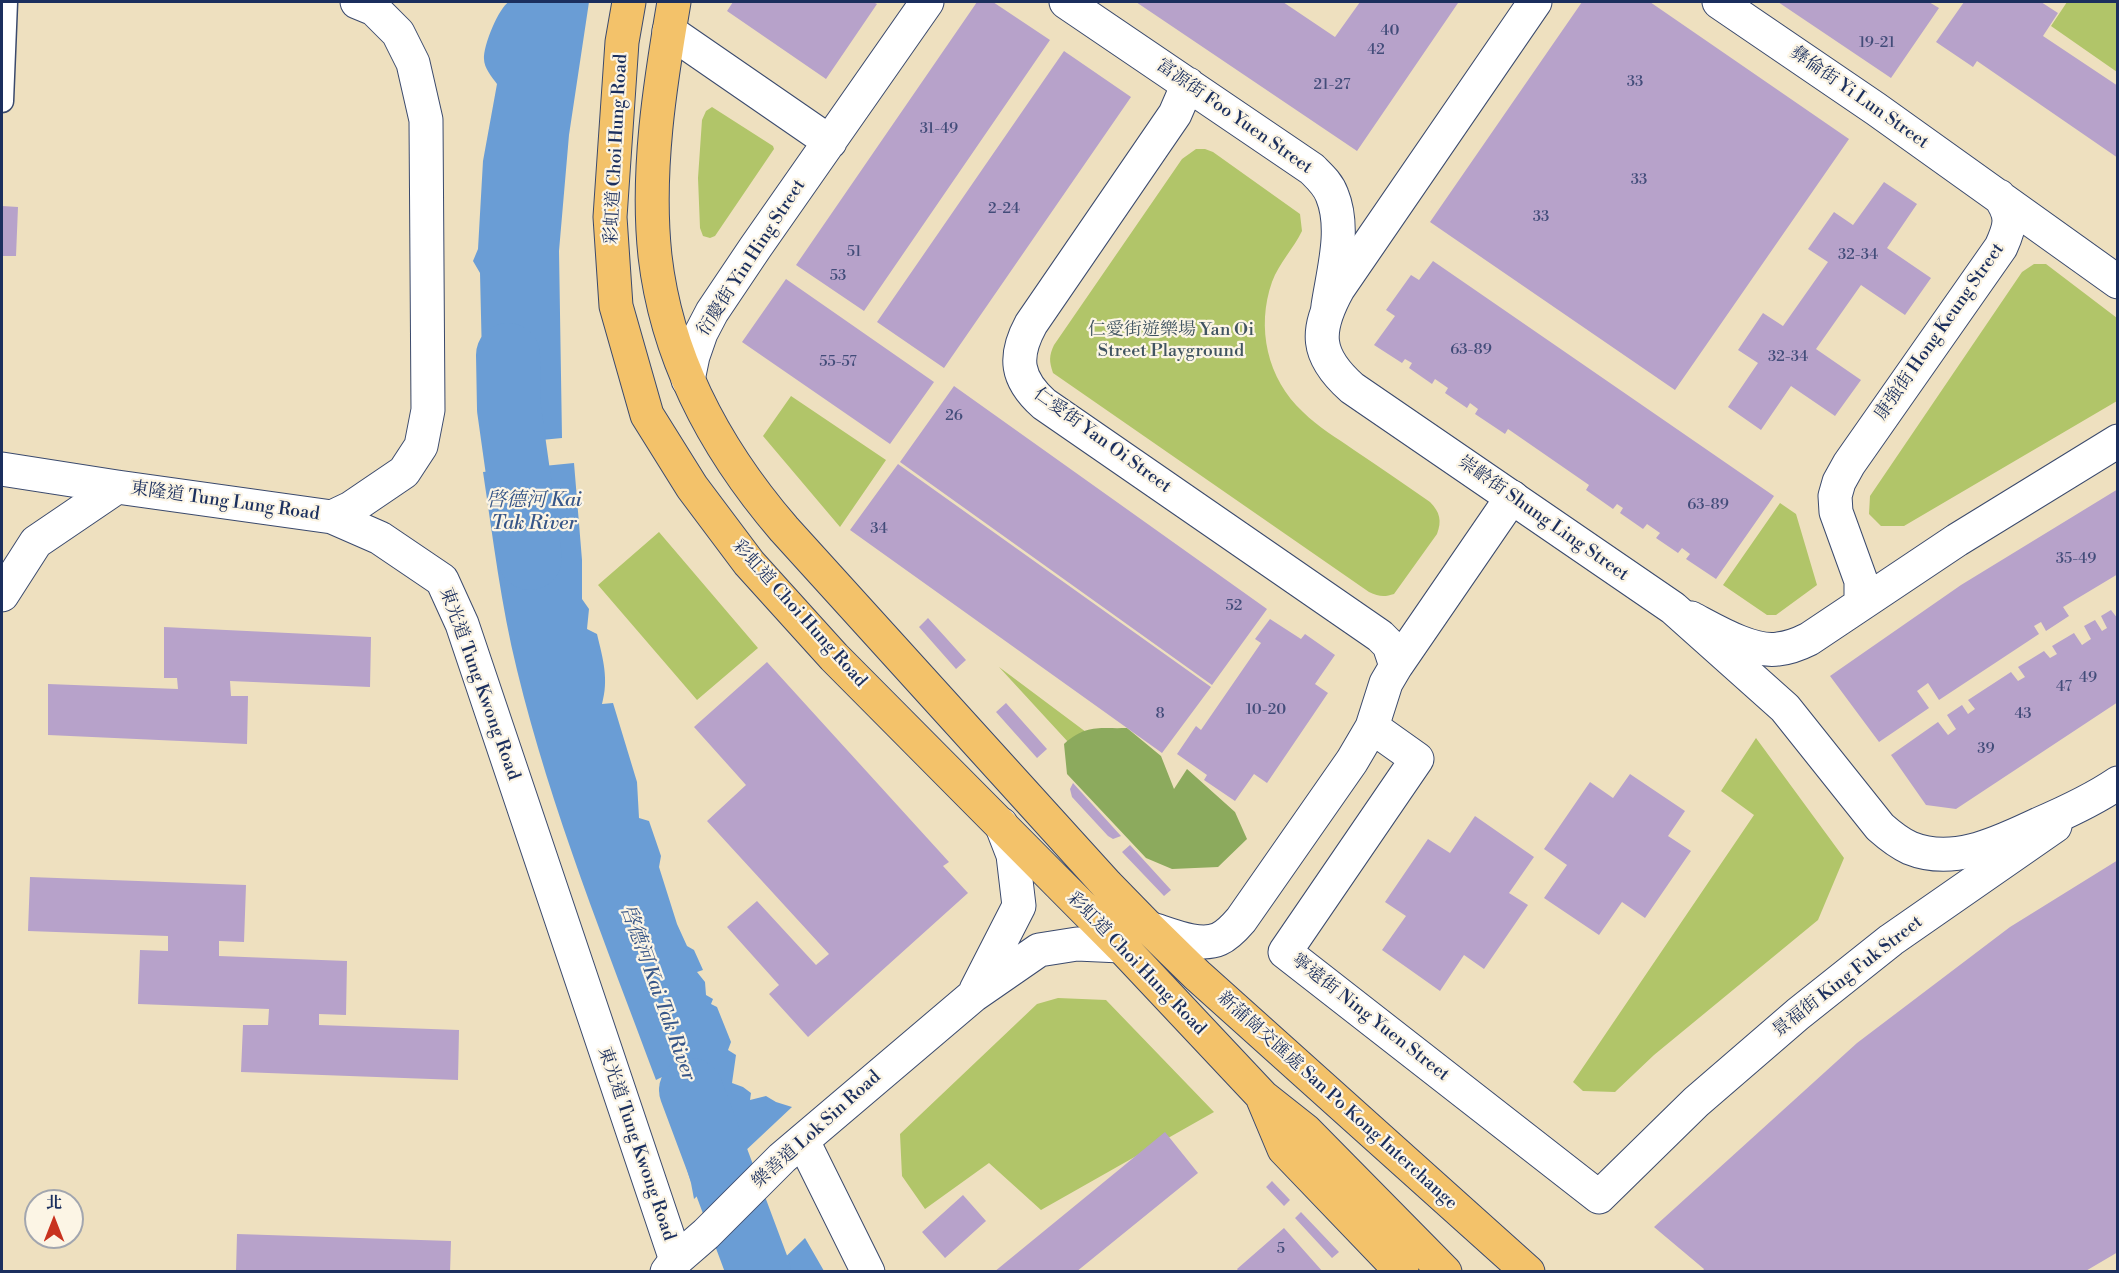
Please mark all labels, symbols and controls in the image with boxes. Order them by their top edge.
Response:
house number: 40 [1381,22,1399,40]
house number: 19-21 [1859,34,1895,52]
house number: 42 [1367,41,1385,59]
street label: 彝倫街 Yi Lun Street [1786,42,1932,154]
street label: 彩虹道 Choi Hung Road [601,53,633,245]
street label: 富源街 Foo Yuen Street [1152,55,1316,179]
house number: 33 [1627,73,1643,91]
house number: 21-27 [1313,76,1351,94]
house number: 31-49 [920,120,958,138]
house number: 33 [1631,171,1647,189]
street label: 衍慶街 Yin Hing Street [693,176,811,340]
house number: 2-24 [988,200,1020,218]
house number: 33 [1533,208,1549,226]
street label: 康強街 Hong Keung Street [1871,239,2009,425]
house number: 51 [847,243,861,261]
house number: 32-34 [1838,246,1878,264]
house number: 53 [830,267,846,285]
park label: 仁愛街遊樂場 Yan Oi Street Playground [1088,320,1254,362]
house number: 63-89 [1450,341,1492,359]
house number: 32-34 [1768,348,1808,366]
house number: 55-57 [819,353,857,371]
street label: 仁愛街 Yan Oi Street [1029,384,1175,498]
house number: 26 [945,407,963,425]
street label: 崇齡街 Shung Ling Street [1454,452,1632,586]
street label: 東隆道 Tung Lung Road [129,478,321,526]
water label: 啓德河 Kai Tak River [486,489,582,536]
house number: 63-89 [1687,496,1729,514]
house number: 34 [870,520,888,538]
street label: 彩虹道 Choi Hung Road [727,536,871,692]
house number: 35-49 [2056,550,2096,568]
street label: 東光道 Tung Kwong Road [434,585,524,783]
house number: 52 [1226,597,1242,615]
house number: 49 [2079,669,2097,687]
house number: 47 [2056,678,2072,696]
house number: 10-20 [1246,701,1286,719]
house number: 8 [1155,705,1165,723]
house number: 43 [2014,705,2032,723]
house number: 39 [1977,740,1995,758]
street label: 彩虹道 Choi Hung Road [1062,888,1210,1040]
water label: 啓德河 Kai Tak River [614,902,700,1084]
street label: 景福街 King Fuk Street [1769,912,1927,1042]
street label: 寧遠街 Ning Yuen Street [1287,950,1453,1086]
street label: 新蒲崗交匯處 San Po Kong Interchange [1213,987,1461,1215]
street label: 東光道 Tung Kwong Road [593,1044,679,1244]
street label: 樂善道 Lok Sin Road [748,1067,886,1193]
north arrow [24,1189,84,1249]
text: 北 [46,1193,62,1213]
house number: 5 [1277,1240,1285,1258]

